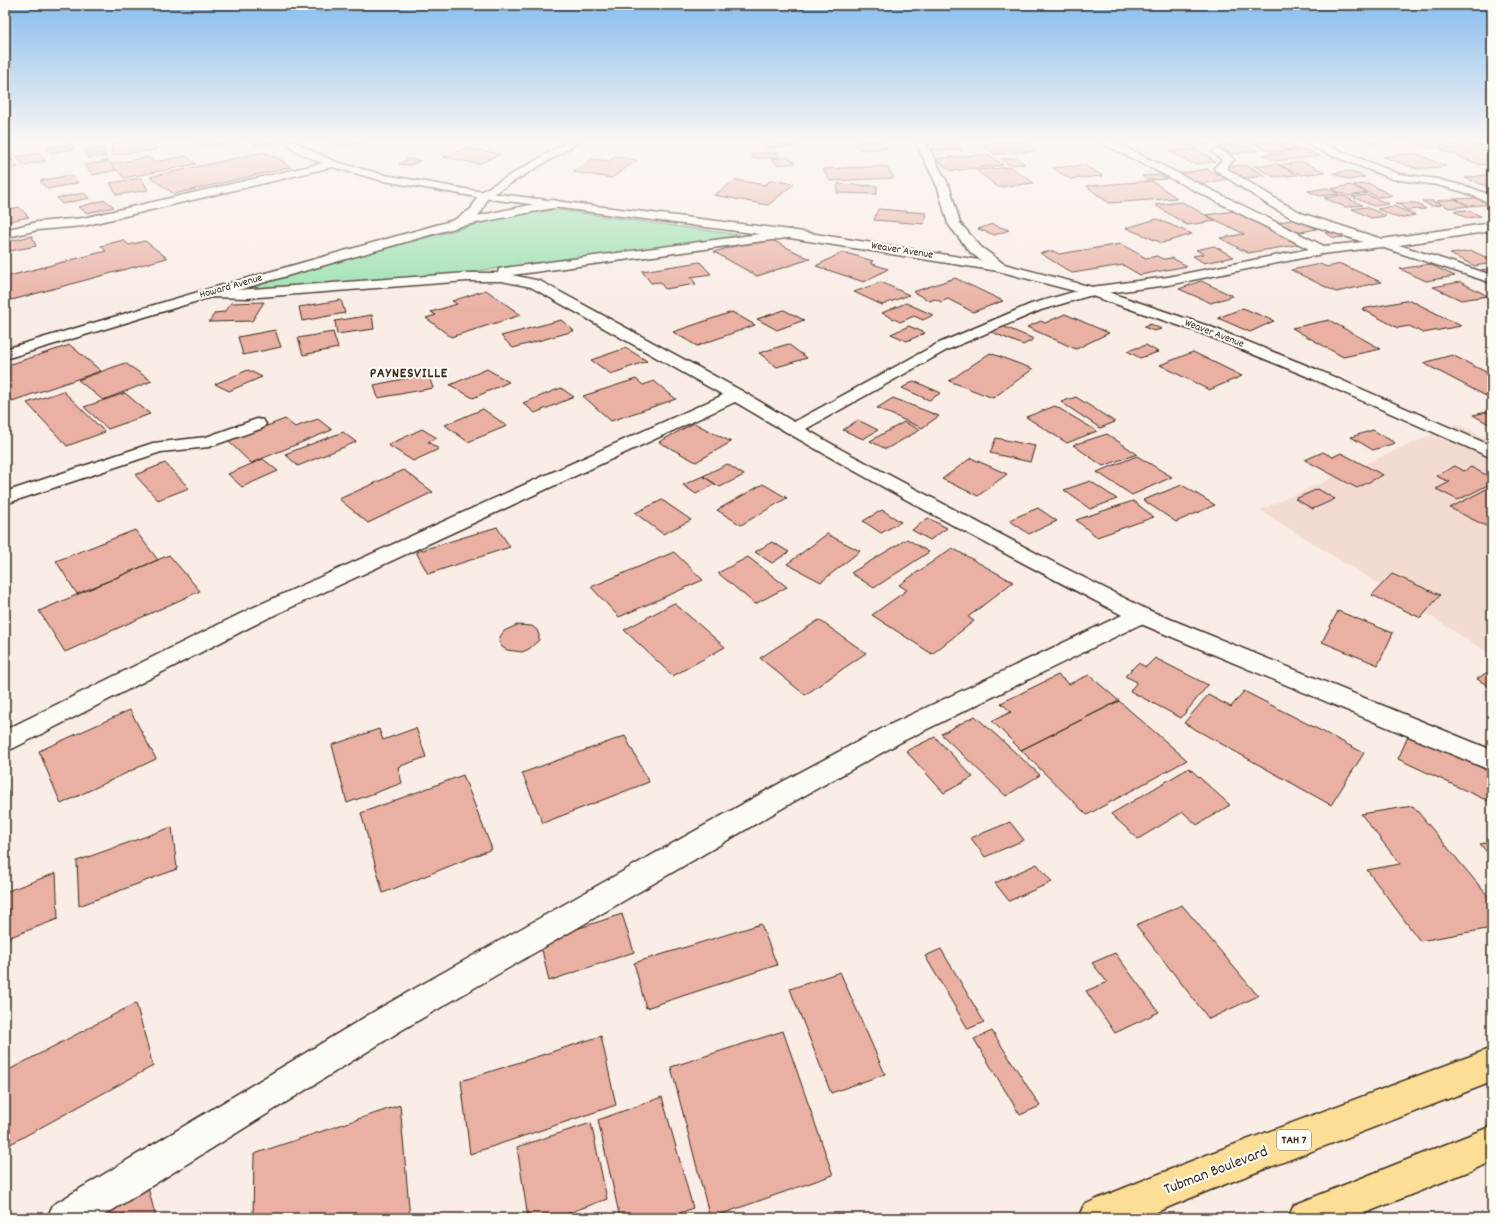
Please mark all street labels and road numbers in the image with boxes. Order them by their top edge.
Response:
street label: Weaver Avenue [870,238,934,264]
street label: Howard Avenue [198,270,264,304]
street label: Weaver Avenue [1182,315,1246,353]
road number: TAH 7 [1277,1130,1311,1150]
street label: Tubman Boulevard [1161,1141,1271,1201]

